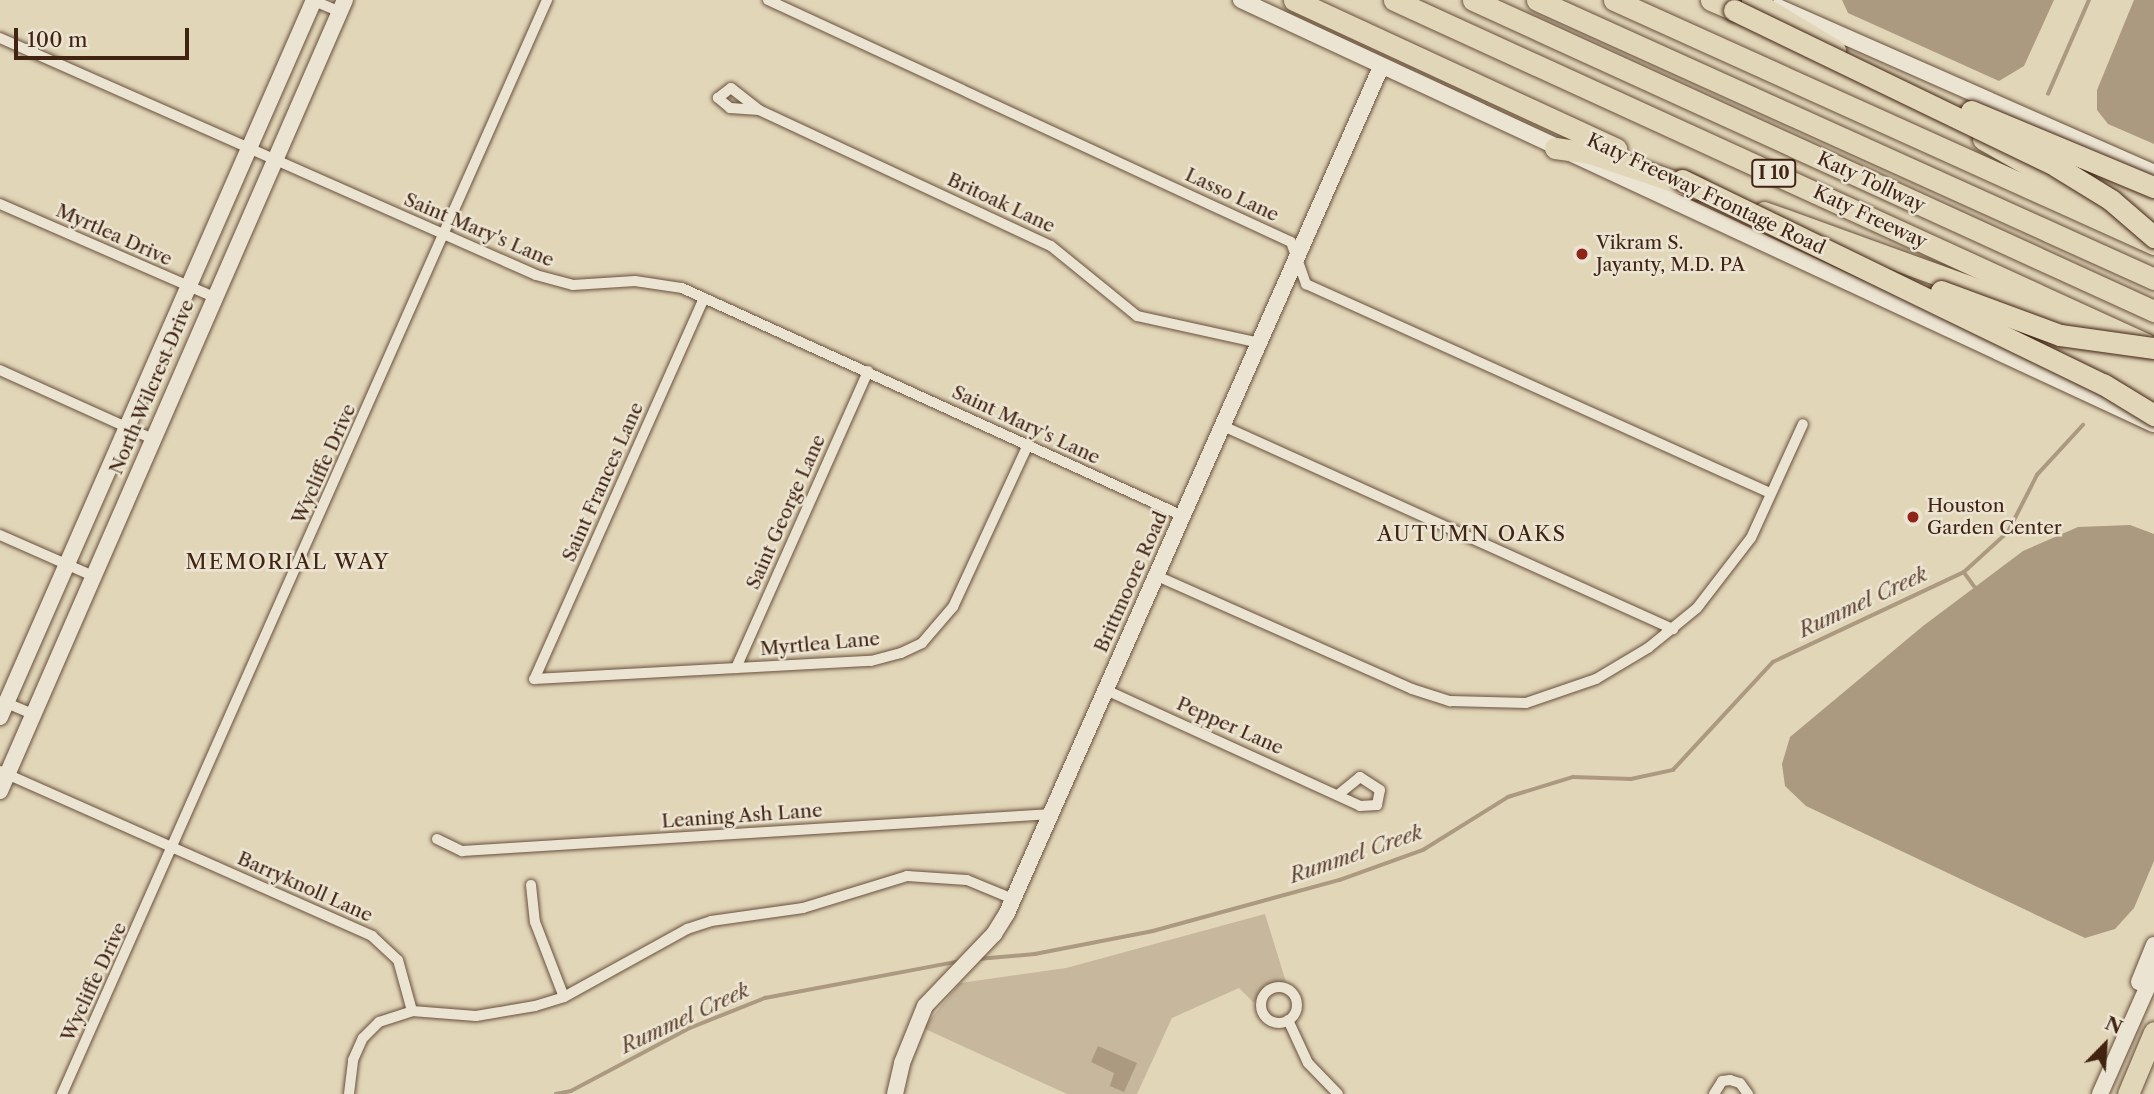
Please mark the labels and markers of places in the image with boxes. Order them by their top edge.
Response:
place label: Vikram S. Jayanty, M.D. PA [1596,232,1745,276]
marker: Vikram S. Jayanty, M.D. PA [1574,246,1590,262]
place label: Houston Garden Center [1927,495,2062,539]
marker: Houston Garden Center [1905,509,1921,525]

